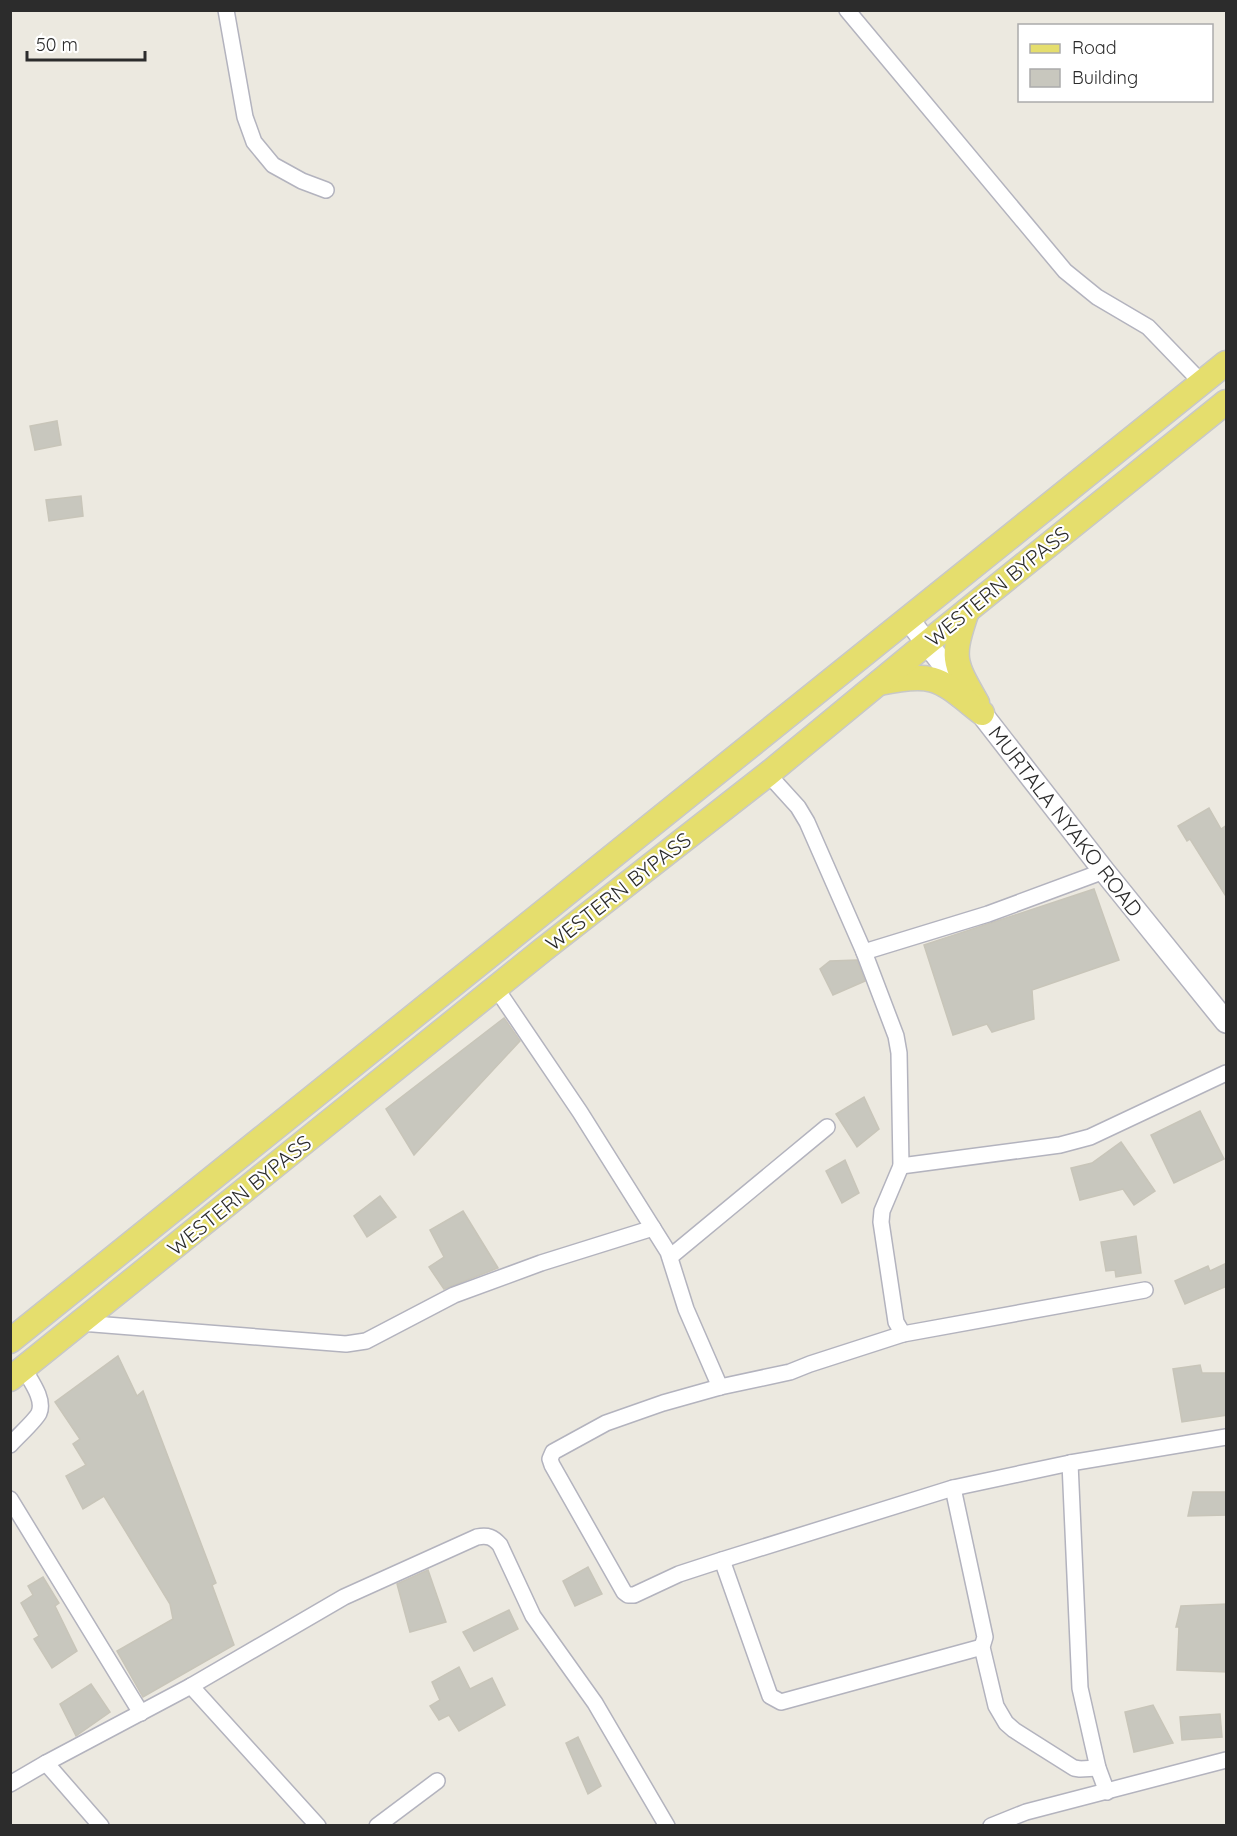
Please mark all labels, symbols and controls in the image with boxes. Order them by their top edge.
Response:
scale bar [27,24,146,62]
legend [1018,24,1213,102]
text: 50 m [36,33,78,56]
text: Road [1072,36,1117,59]
text: Building [1072,66,1138,89]
street label: WESTERN BYPASS [920,520,1074,652]
street label: MURTALA NYAKO ROAD [983,720,1149,922]
street label: WESTERN BYPASS [540,826,696,956]
street label: WESTERN BYPASS [162,1129,316,1261]

